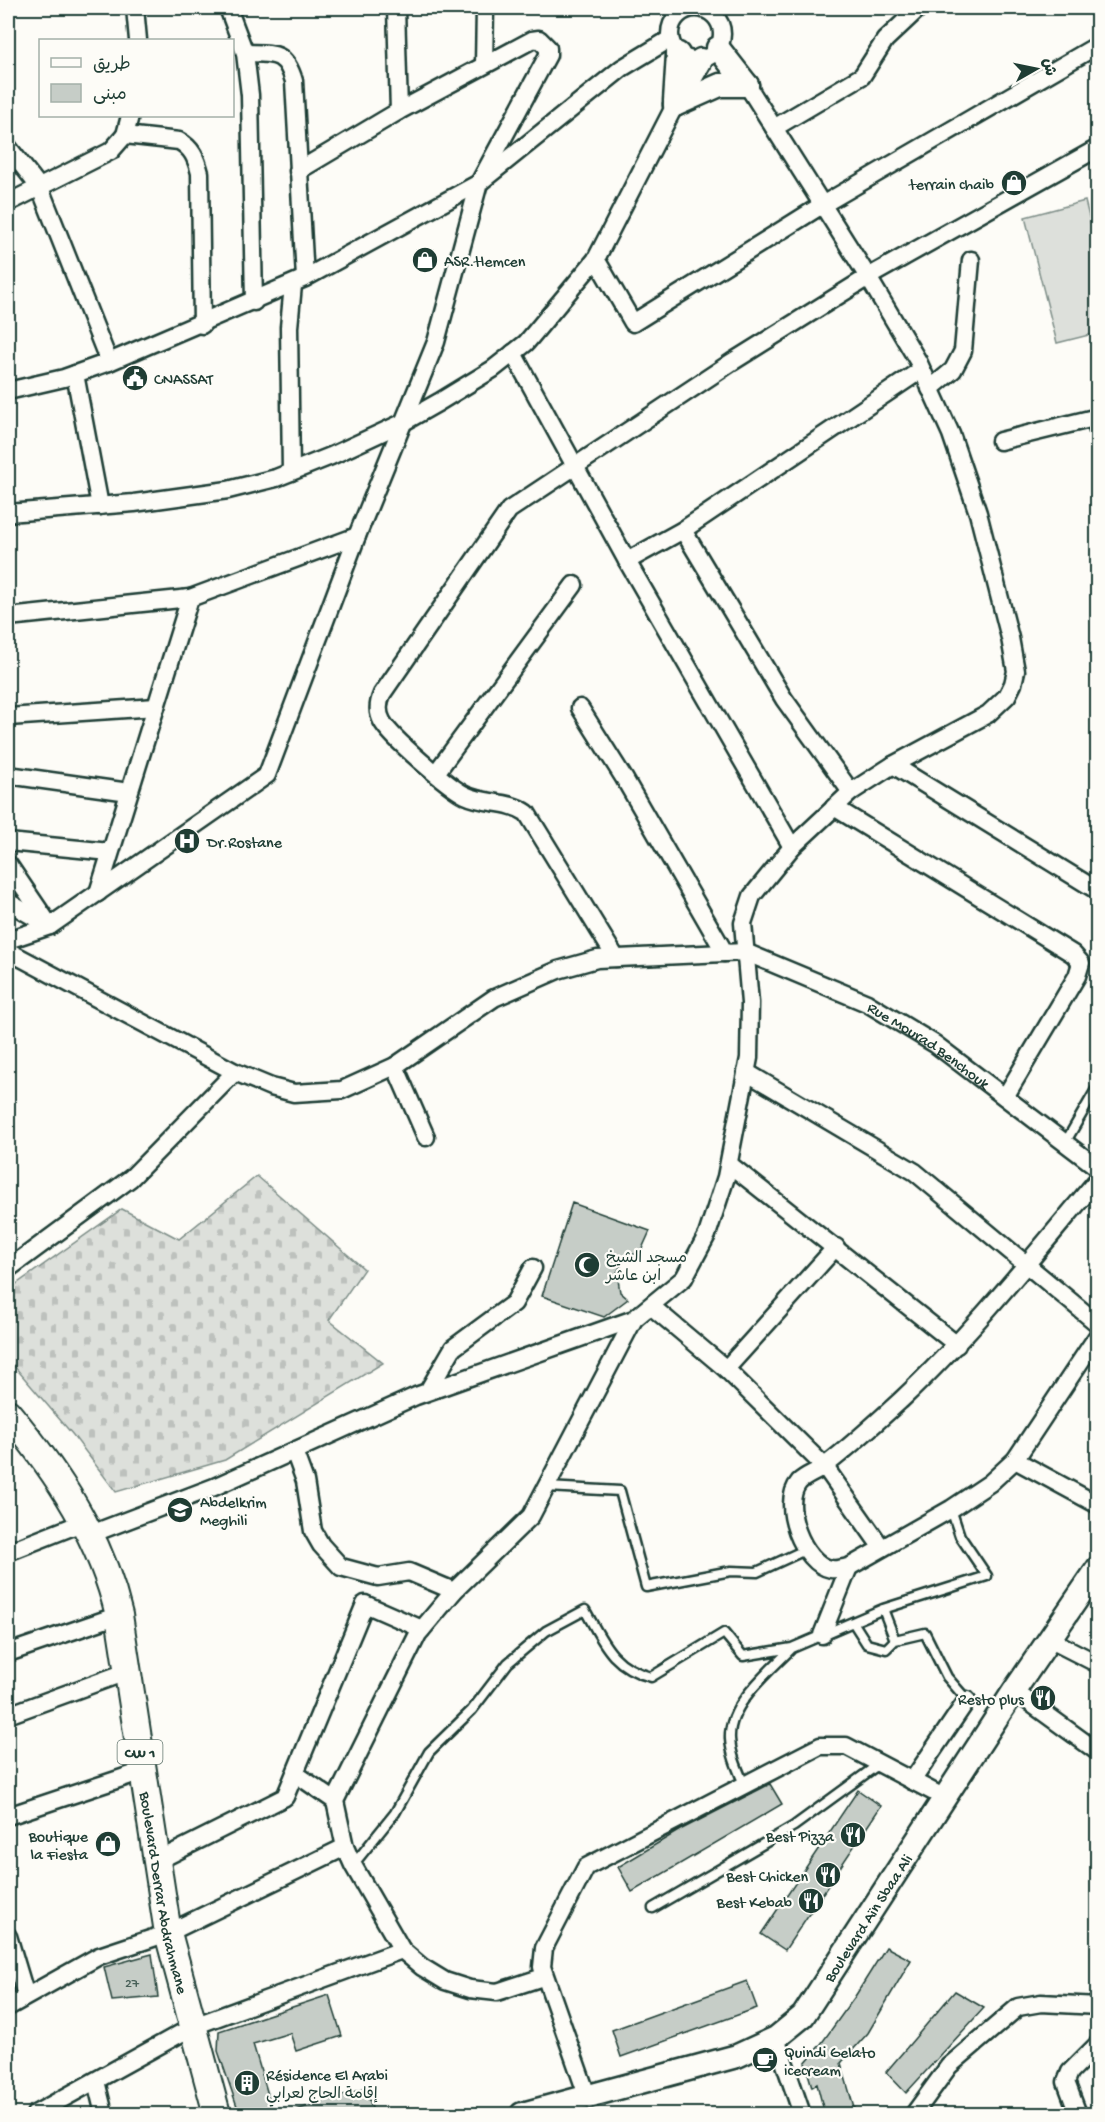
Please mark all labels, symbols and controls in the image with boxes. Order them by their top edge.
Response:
legend [39,39,234,117]
north arrow [1006,39,1066,99]
text: طريق [93,55,131,76]
text: ش [1037,57,1058,77]
text: مبنى [93,85,127,106]
shop icon: terrain chaib [999,168,1029,198]
place label: terrain chaib [908,177,995,196]
shop icon: ASR.tlemcen [410,245,440,275]
place label: ASR.tlemcen [444,254,526,273]
public building icon: CNASSAT [120,363,150,393]
place label: CNASSAT [154,372,214,391]
hospital icon: Dr.Rostane [172,826,202,856]
place label: Dr.Rostane [206,835,283,854]
street label: Rue Mourad Benchouk [863,999,994,1096]
mosque icon: مسجد الشيخ ابن عاشر [572,1250,602,1280]
place label: مسجد الشيخ ابن عاشر [604,1250,687,1287]
school or university icon: Abdelkrim Meghili [165,1495,195,1525]
place label: Abdelkrim Meghili [200,1495,267,1532]
restaurant icon: Resto plus [1028,1683,1058,1713]
place label: Resto plus [958,1692,1025,1711]
road number: CW 1 [118,1740,162,1764]
street label: Boulevard Derrar Abdrahmane [133,1790,190,1997]
restaurant icon: Best Pizza [838,1820,868,1850]
place label: Boutique la Fiesta [28,1829,89,1866]
shop icon: Boutique la Fiesta [93,1829,123,1859]
place label: Best Pizza [765,1829,835,1848]
street label: Boulevard Aïn Sbaa Ali [821,1852,918,1988]
restaurant icon: Best Chicken [813,1860,843,1890]
place label: Best Chicken [725,1869,808,1888]
restaurant icon: Best Kebab [796,1886,826,1916]
place label: Best Kebab [716,1895,793,1914]
house number: 27 [125,1976,140,1993]
cafe icon: Quindi Gelato icecream [750,2045,780,2075]
place label: Quindi Gelato icecream [784,2045,876,2082]
building icon: Résidence El Arabi إقامة الحاج لعرابي [232,2068,262,2098]
place label: Résidence El Arabi إقامة الحاج لعرابي [266,2068,388,2107]

